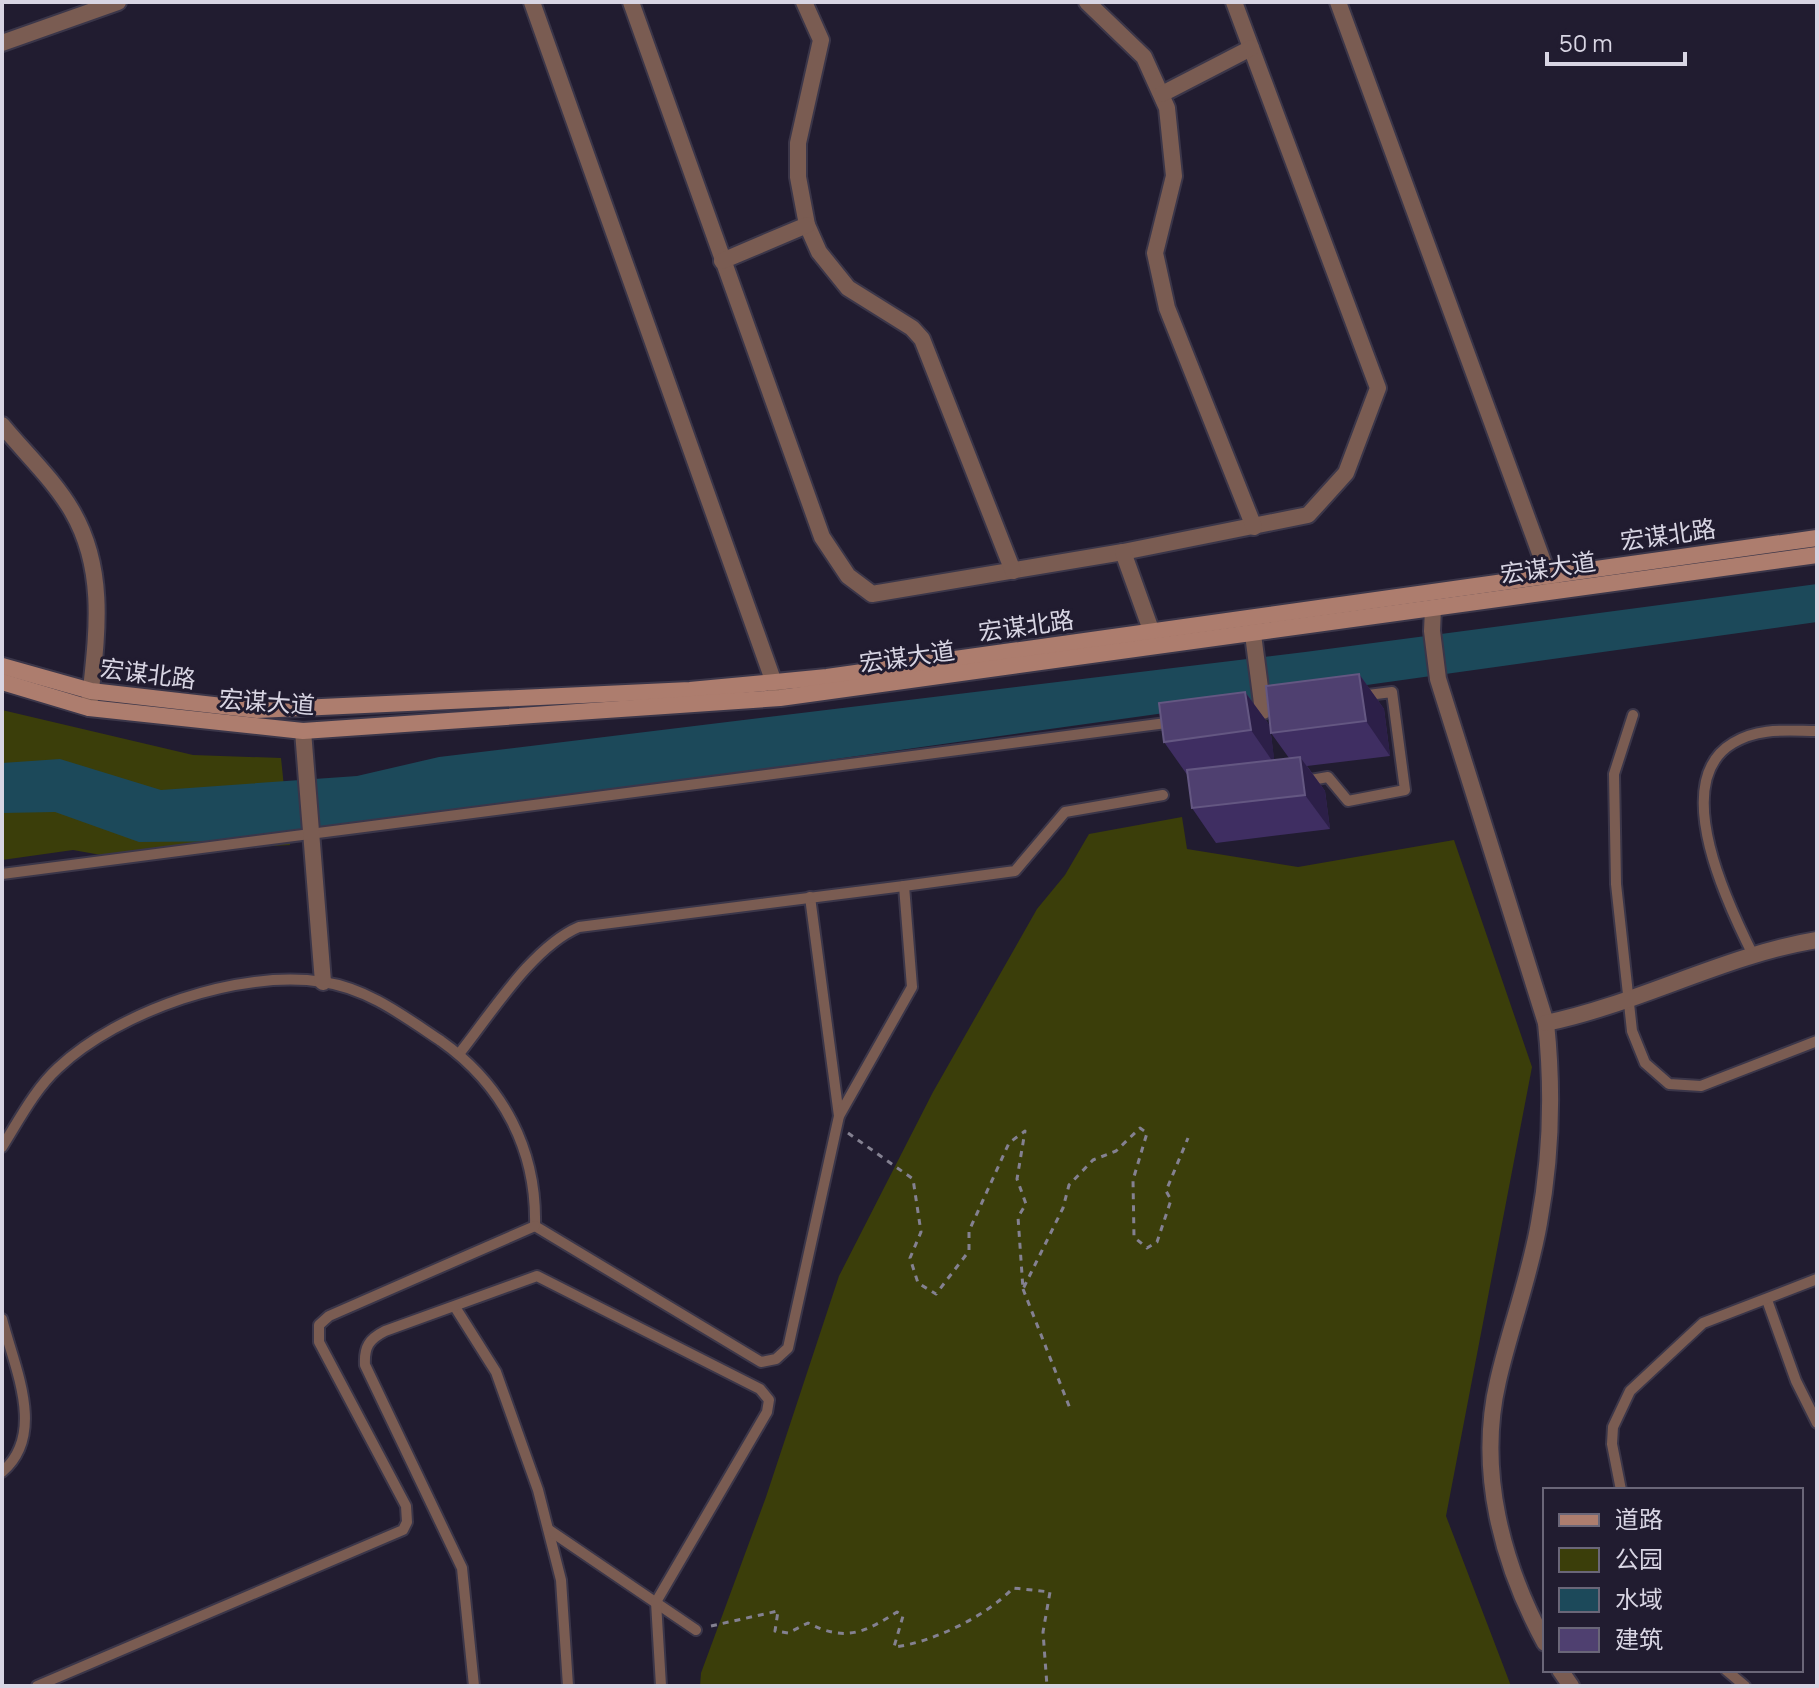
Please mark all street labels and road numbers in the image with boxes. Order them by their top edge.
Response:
street label: 宏谋北路 [1618,511,1718,557]
street label: 宏谋大道 [1498,544,1598,590]
street label: 宏谋北路 [976,602,1076,648]
street label: 宏谋大道 [857,633,957,679]
street label: 宏谋北路 [98,651,198,695]
street label: 宏谋大道 [218,681,316,721]

